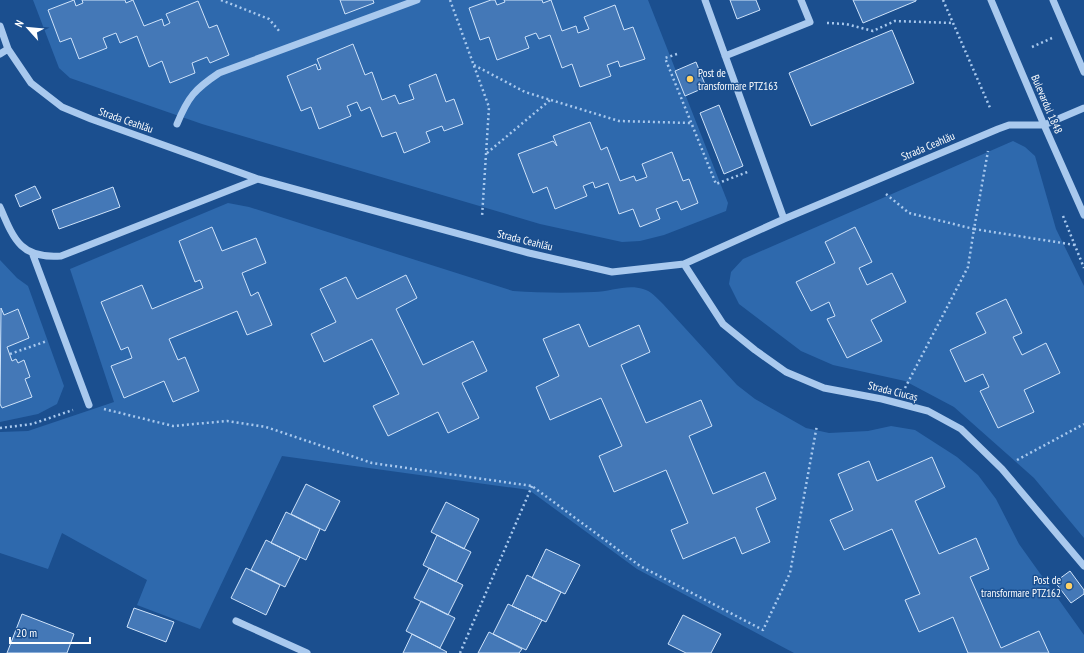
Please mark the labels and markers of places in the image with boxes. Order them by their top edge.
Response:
place label: Post de transformare PTZ163 [698,66,778,93]
marker: Post de transformare PTZ163 [685,74,695,84]
place label: Post de transformare PTZ162 [981,573,1061,600]
marker: Post de transformare PTZ162 [1064,581,1074,591]

